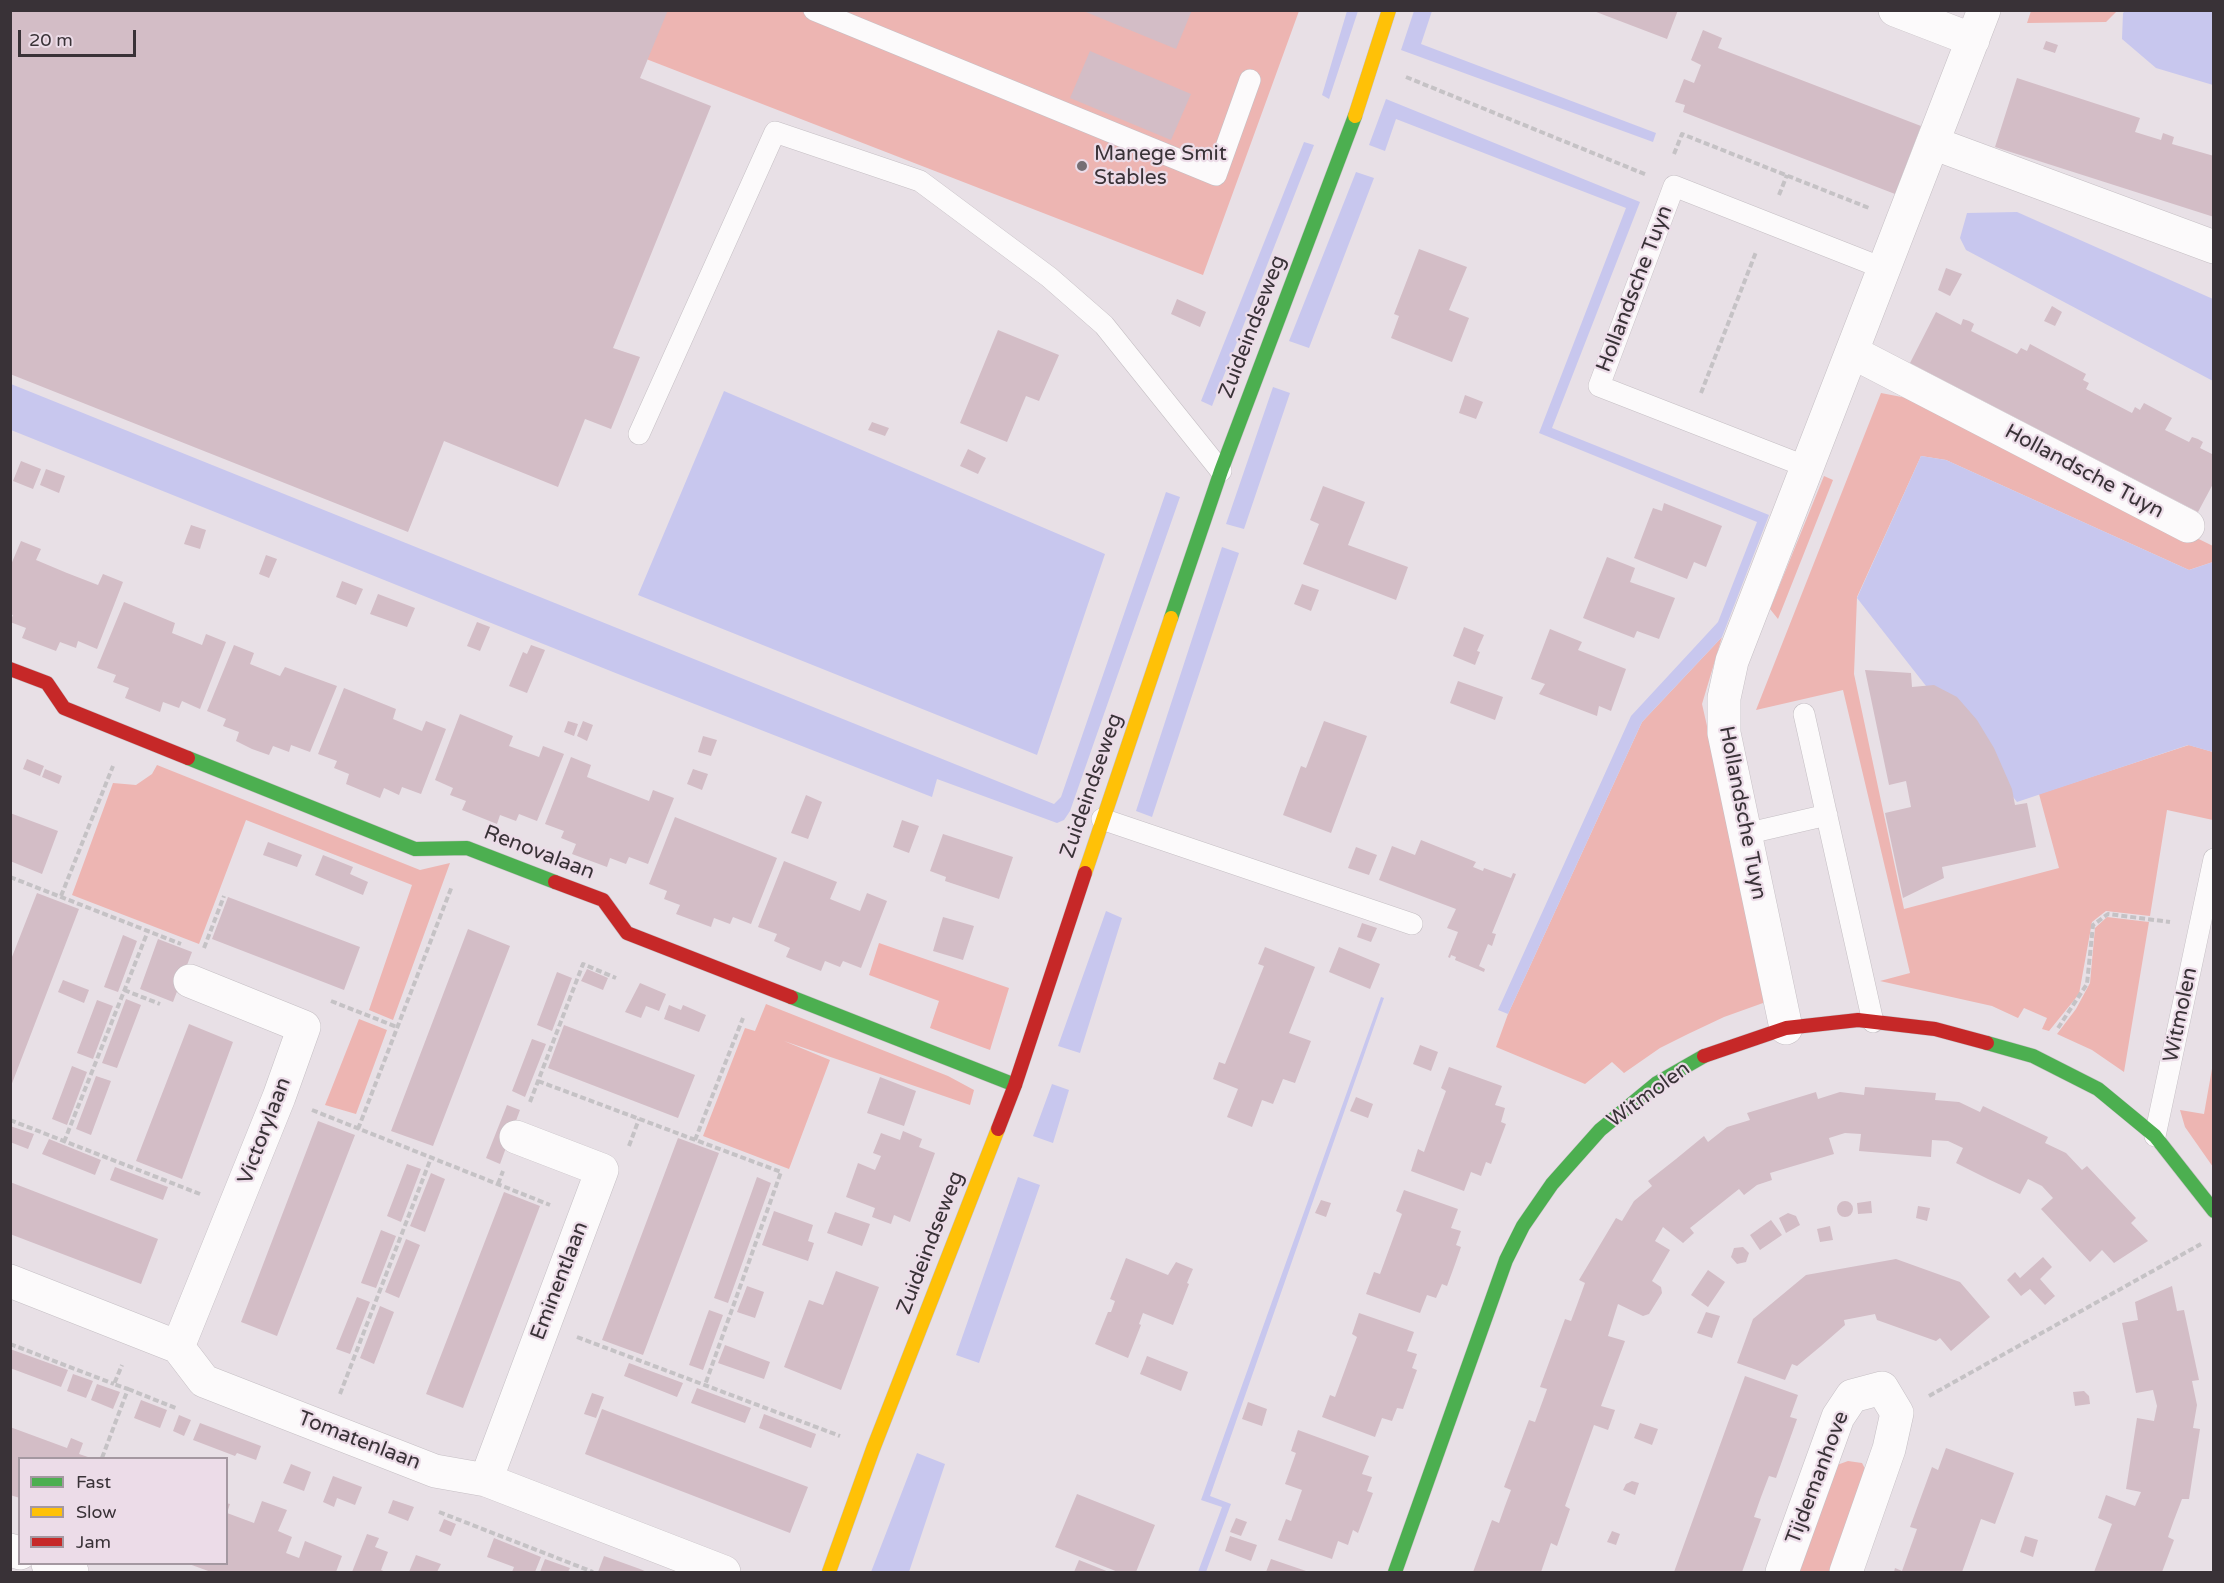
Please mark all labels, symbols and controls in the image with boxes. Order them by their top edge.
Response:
scale bar [21,18,140,56]
text: 20 m [29,29,73,51]
place label: Manege Smit Stables [1094,141,1227,191]
marker: Manege Smit Stables [1075,159,1089,173]
street label: Hollandsche Tuyn [1592,202,1678,376]
street label: Zuideindseweg [1214,252,1292,402]
street label: Hollandsche Tuyn [2000,419,2168,525]
street label: Zuideindseweg [1055,710,1129,862]
street label: Hollandsche Tuyn [1713,724,1771,902]
street label: Renovalaan [480,820,598,886]
street label: Witmolen [2159,965,2203,1065]
street label: Witmolen [1603,1057,1695,1133]
street label: Victorylaan [233,1074,297,1188]
street label: Zuideindseweg [892,1168,970,1318]
street label: Eminentlaan [526,1218,594,1344]
street label: Tomatenlaan [294,1406,424,1476]
street label: Tijdemanhove [1781,1408,1855,1548]
legend [18,1457,228,1565]
text: Fast [76,1471,111,1493]
text: Slow [76,1501,117,1523]
text: Jam [76,1531,111,1553]

